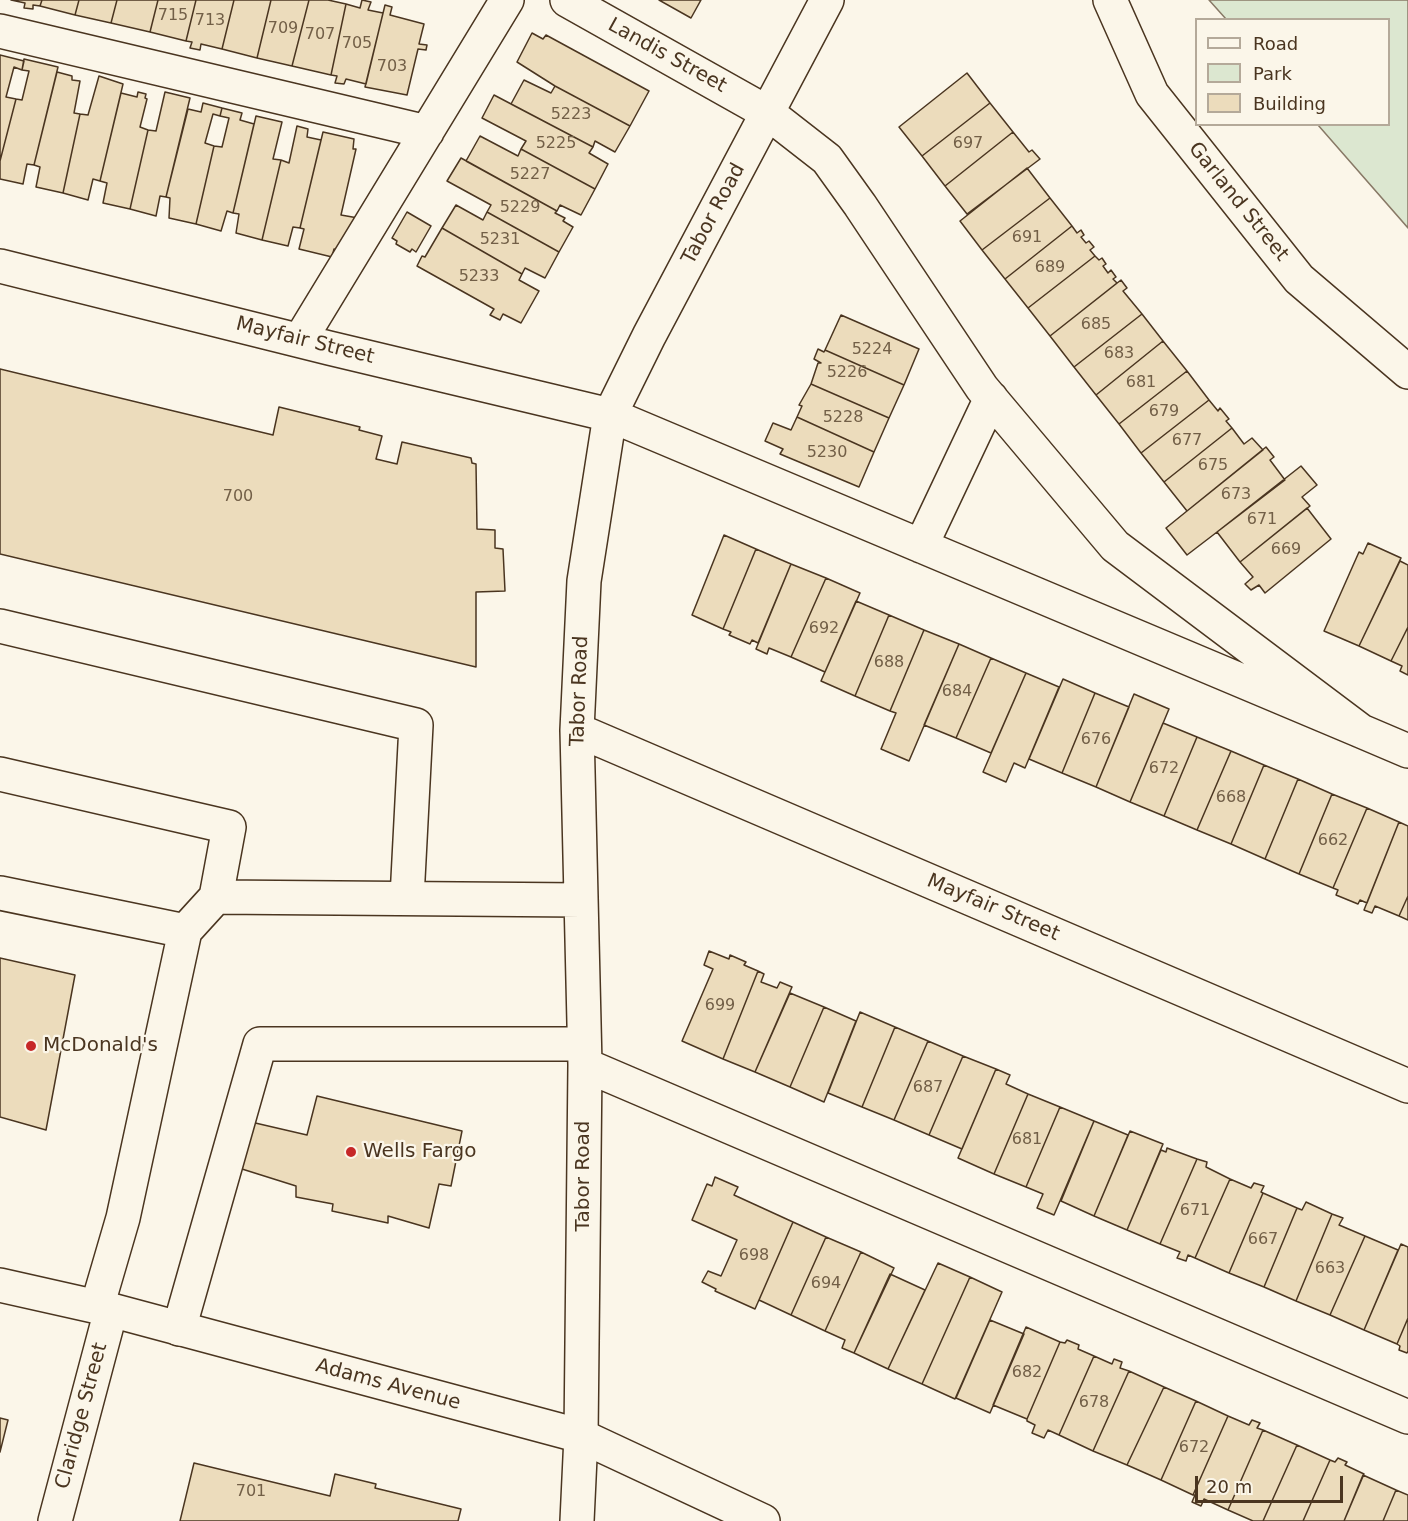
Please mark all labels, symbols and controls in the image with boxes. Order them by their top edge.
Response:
house number: 715 [158,6,188,26]
house number: 713 [195,11,225,31]
street label: Landis Street [604,14,730,98]
legend [1195,18,1390,126]
house number: 709 [268,19,298,39]
house number: 707 [305,25,335,45]
text: Road [1253,33,1298,54]
house number: 705 [342,34,372,54]
house number: 703 [377,57,407,77]
text: Park [1253,63,1292,84]
text: Building [1253,93,1326,114]
house number: 5223 [551,105,591,125]
house number: 5225 [536,134,576,154]
house number: 697 [953,134,983,154]
street label: Garland Street [1183,138,1293,266]
street label: Tabor Road [677,159,751,269]
house number: 5227 [510,165,550,185]
house number: 5229 [500,198,540,218]
house number: 691 [1012,228,1042,248]
house number: 5231 [480,230,520,250]
house number: 689 [1035,258,1065,278]
house number: 5233 [459,267,499,287]
street label: Mayfair Street [233,312,377,370]
house number: 685 [1081,315,1111,335]
house number: 5224 [852,340,892,360]
house number: 683 [1104,344,1134,364]
house number: 5226 [827,363,867,383]
house number: 681 [1126,373,1156,393]
house number: 679 [1149,402,1179,422]
house number: 5228 [823,408,863,428]
house number: 677 [1172,431,1202,451]
house number: 5230 [807,443,847,463]
house number: 675 [1198,456,1228,476]
house number: 673 [1221,485,1251,505]
house number: 700 [223,487,253,507]
house number: 671 [1247,510,1277,530]
house number: 669 [1271,540,1301,560]
house number: 692 [809,619,839,639]
street label: Tabor Road [566,635,594,747]
house number: 688 [874,653,904,673]
house number: 684 [942,682,972,702]
house number: 676 [1081,730,1111,750]
house number: 672 [1149,759,1179,779]
house number: 668 [1216,788,1246,808]
house number: 662 [1318,831,1348,851]
street label: Mayfair Street [923,869,1063,947]
house number: 699 [705,996,735,1016]
place label: McDonald's [43,1034,158,1058]
marker: McDonald's [24,1039,38,1053]
house number: 687 [913,1078,943,1098]
street label: Tabor Road [572,1121,596,1231]
house number: 681 [1012,1130,1042,1150]
place label: Wells Fargo [363,1140,477,1164]
marker: Wells Fargo [344,1145,358,1159]
house number: 671 [1180,1201,1210,1221]
house number: 667 [1248,1230,1278,1250]
house number: 698 [739,1246,769,1266]
house number: 663 [1315,1259,1345,1279]
house number: 694 [811,1274,841,1294]
street label: Claridge Street [51,1340,113,1492]
street label: Adams Avenue [313,1354,463,1416]
house number: 682 [1012,1363,1042,1383]
house number: 678 [1079,1393,1109,1413]
house number: 672 [1179,1438,1209,1458]
scale bar [1198,1464,1346,1502]
text: 20 m [1206,1476,1252,1497]
house number: 701 [236,1482,266,1502]

